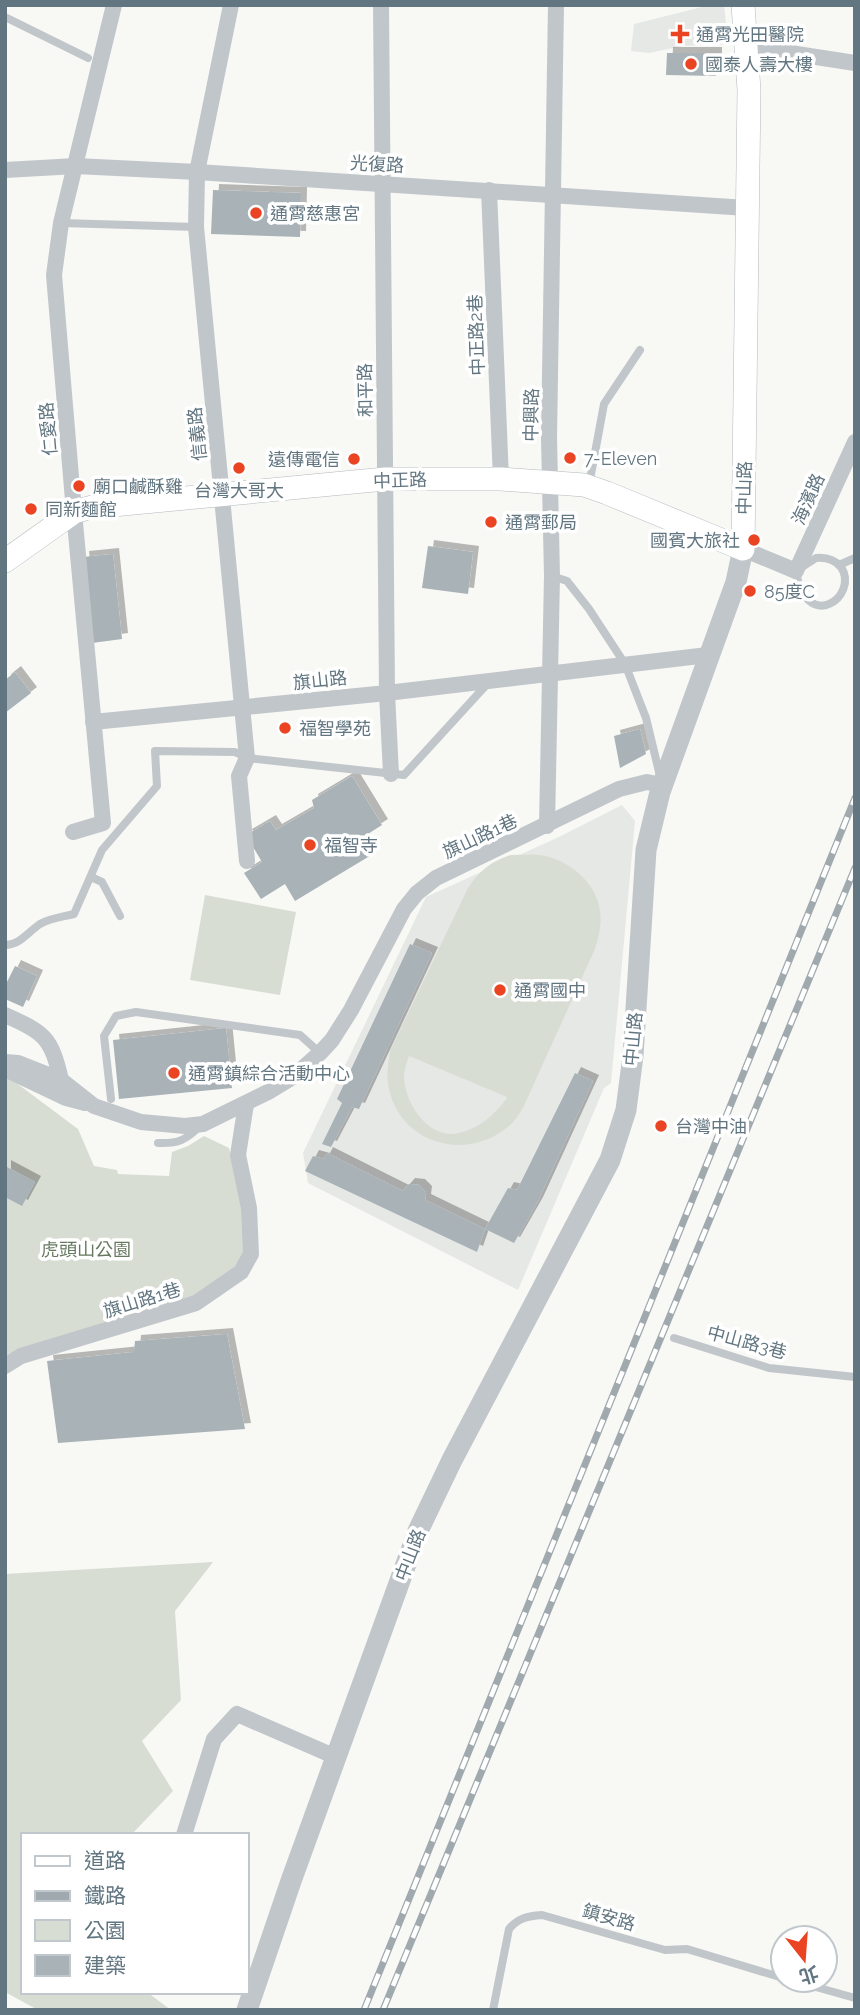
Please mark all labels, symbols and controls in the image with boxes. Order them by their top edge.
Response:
marker: 通霄光田醫院 [670,24,690,44]
place label: 通霄光田醫院 [696,24,804,45]
place label: 國泰人壽大樓 [705,54,813,75]
marker: 國泰人壽大樓 [683,56,699,72]
street label: 光復路 [349,152,405,176]
place label: 通霄慈惠宮 [270,203,360,224]
marker: 通霄慈惠宮 [248,205,264,221]
street label: 中正路2巷 [464,294,488,376]
street label: 和平路 [354,363,376,417]
street label: 中興路 [520,388,542,442]
street label: 仁愛路 [35,401,61,457]
street label: 信義路 [184,406,210,462]
place label: 7-Eleven [584,448,657,469]
place label: 遠傳電信 [268,449,340,470]
marker: 7-Eleven [562,450,578,466]
marker: 遠傳電信 [346,451,362,467]
marker: 台灣大哥大 [231,460,247,476]
street label: 中山路 [733,461,755,515]
street label: 中正路 [373,469,427,491]
street label: 海濱路 [787,470,829,528]
place label: 廟口鹹酥雞 [93,476,183,497]
marker: 廟口鹹酥雞 [71,478,87,494]
place label: 台灣大哥大 [194,480,284,501]
place label: 同新麵館 [45,499,117,520]
marker: 同新麵館 [23,501,39,517]
place label: 通霄郵局 [505,512,577,533]
marker: 通霄郵局 [483,514,499,530]
place label: 國賓大旅社 [650,530,740,551]
marker: 國賓大旅社 [746,532,762,548]
place label: 85度C [764,581,815,602]
marker: 85度C [742,583,758,599]
street label: 旗山路 [292,667,348,693]
place label: 福智學苑 [299,718,371,739]
marker: 福智學苑 [277,720,293,736]
street label: 旗山路1巷 [439,810,521,862]
place label: 福智寺 [324,835,378,856]
marker: 福智寺 [302,837,318,853]
place label: 通霄國中 [514,980,586,1001]
marker: 通霄國中 [492,982,508,998]
street label: 中山路 [620,1011,646,1067]
place label: 通霄鎮綜合活動中心 [188,1063,350,1084]
marker: 通霄鎮綜合活動中心 [166,1065,182,1081]
place label: 台灣中油 [675,1116,747,1137]
marker: 台灣中油 [653,1118,669,1134]
park label: 虎頭山公園 [41,1239,131,1260]
street label: 旗山路1巷 [101,1278,183,1322]
street label: 中山路3巷 [705,1321,789,1363]
street label: 中山路 [391,1526,429,1584]
legend [21,1833,248,1994]
text: 道路 [84,1848,126,1873]
text: 鐵路 [84,1883,126,1908]
street label: 鎮安路 [580,1899,638,1935]
text: 公園 [84,1918,126,1943]
north arrow [769,1924,839,1994]
text: 建築 [84,1953,126,1978]
text: 北 [797,1962,821,1989]

